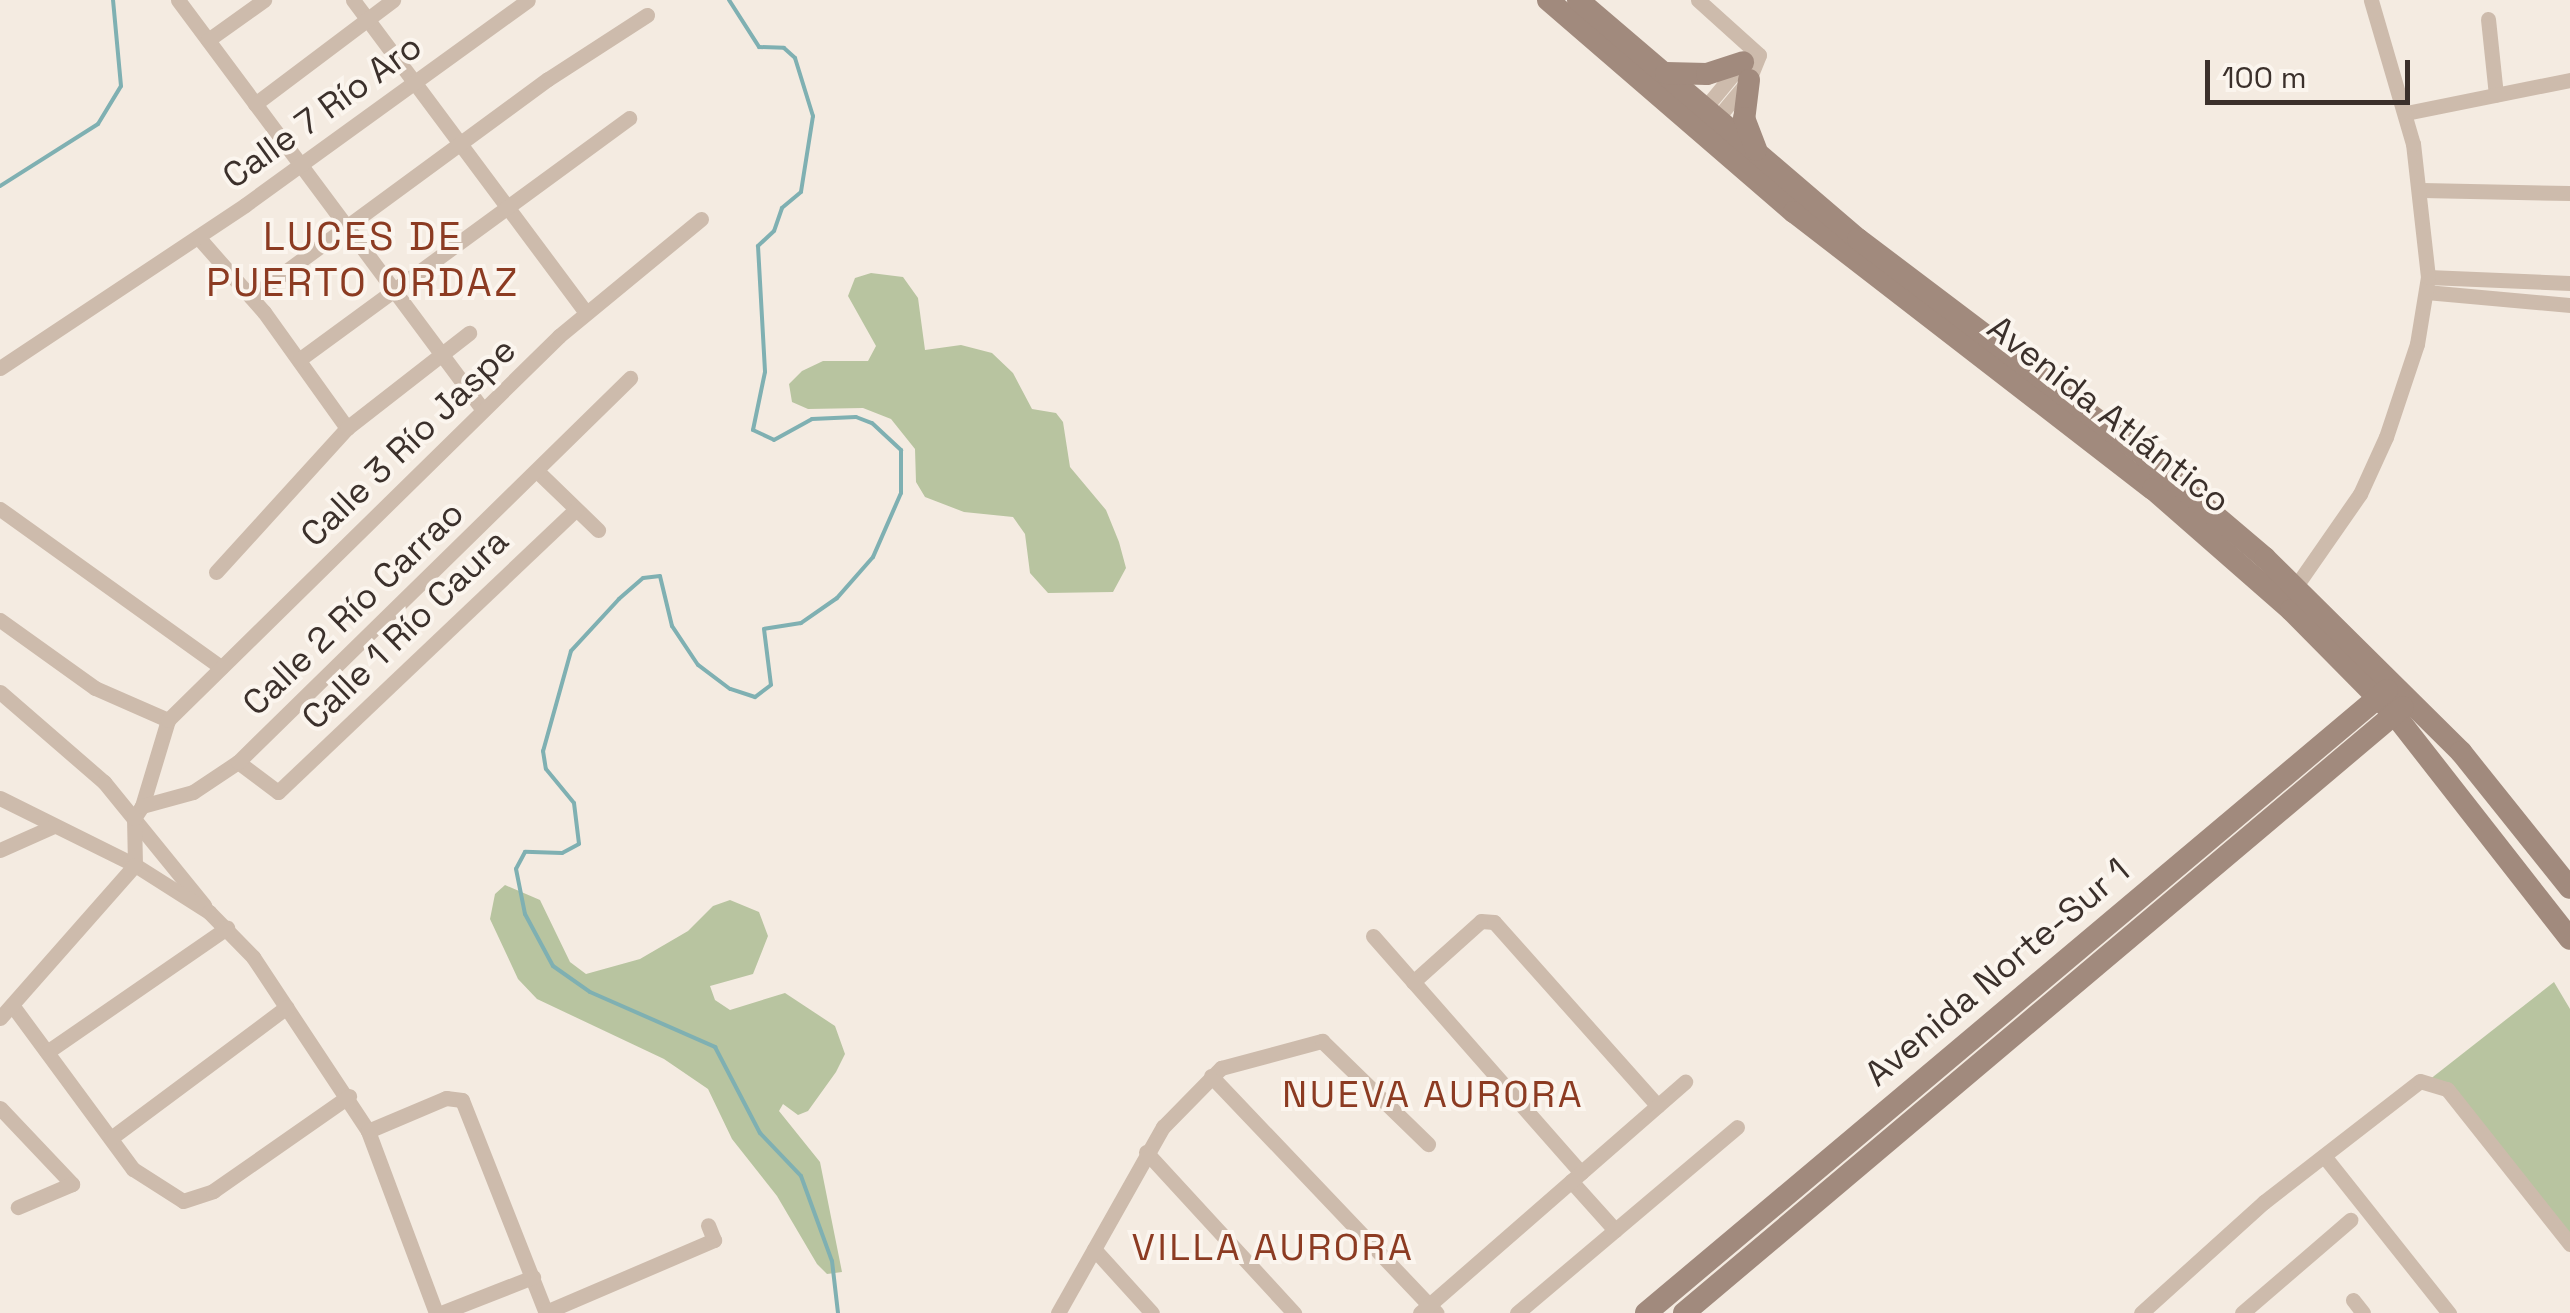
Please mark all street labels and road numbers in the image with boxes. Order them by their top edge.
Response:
street label: Calle 7 Río Aro [214,25,430,197]
street label: Avenida Atlántico [1979,306,2239,522]
street label: Calle 3 Río Jaspe [292,329,524,555]
street label: Calle 2 Río Carrao [234,492,472,724]
street label: Calle 1 Río Caura [293,520,517,738]
street label: Avenida Norte-Sur 1 [1856,849,2138,1095]

